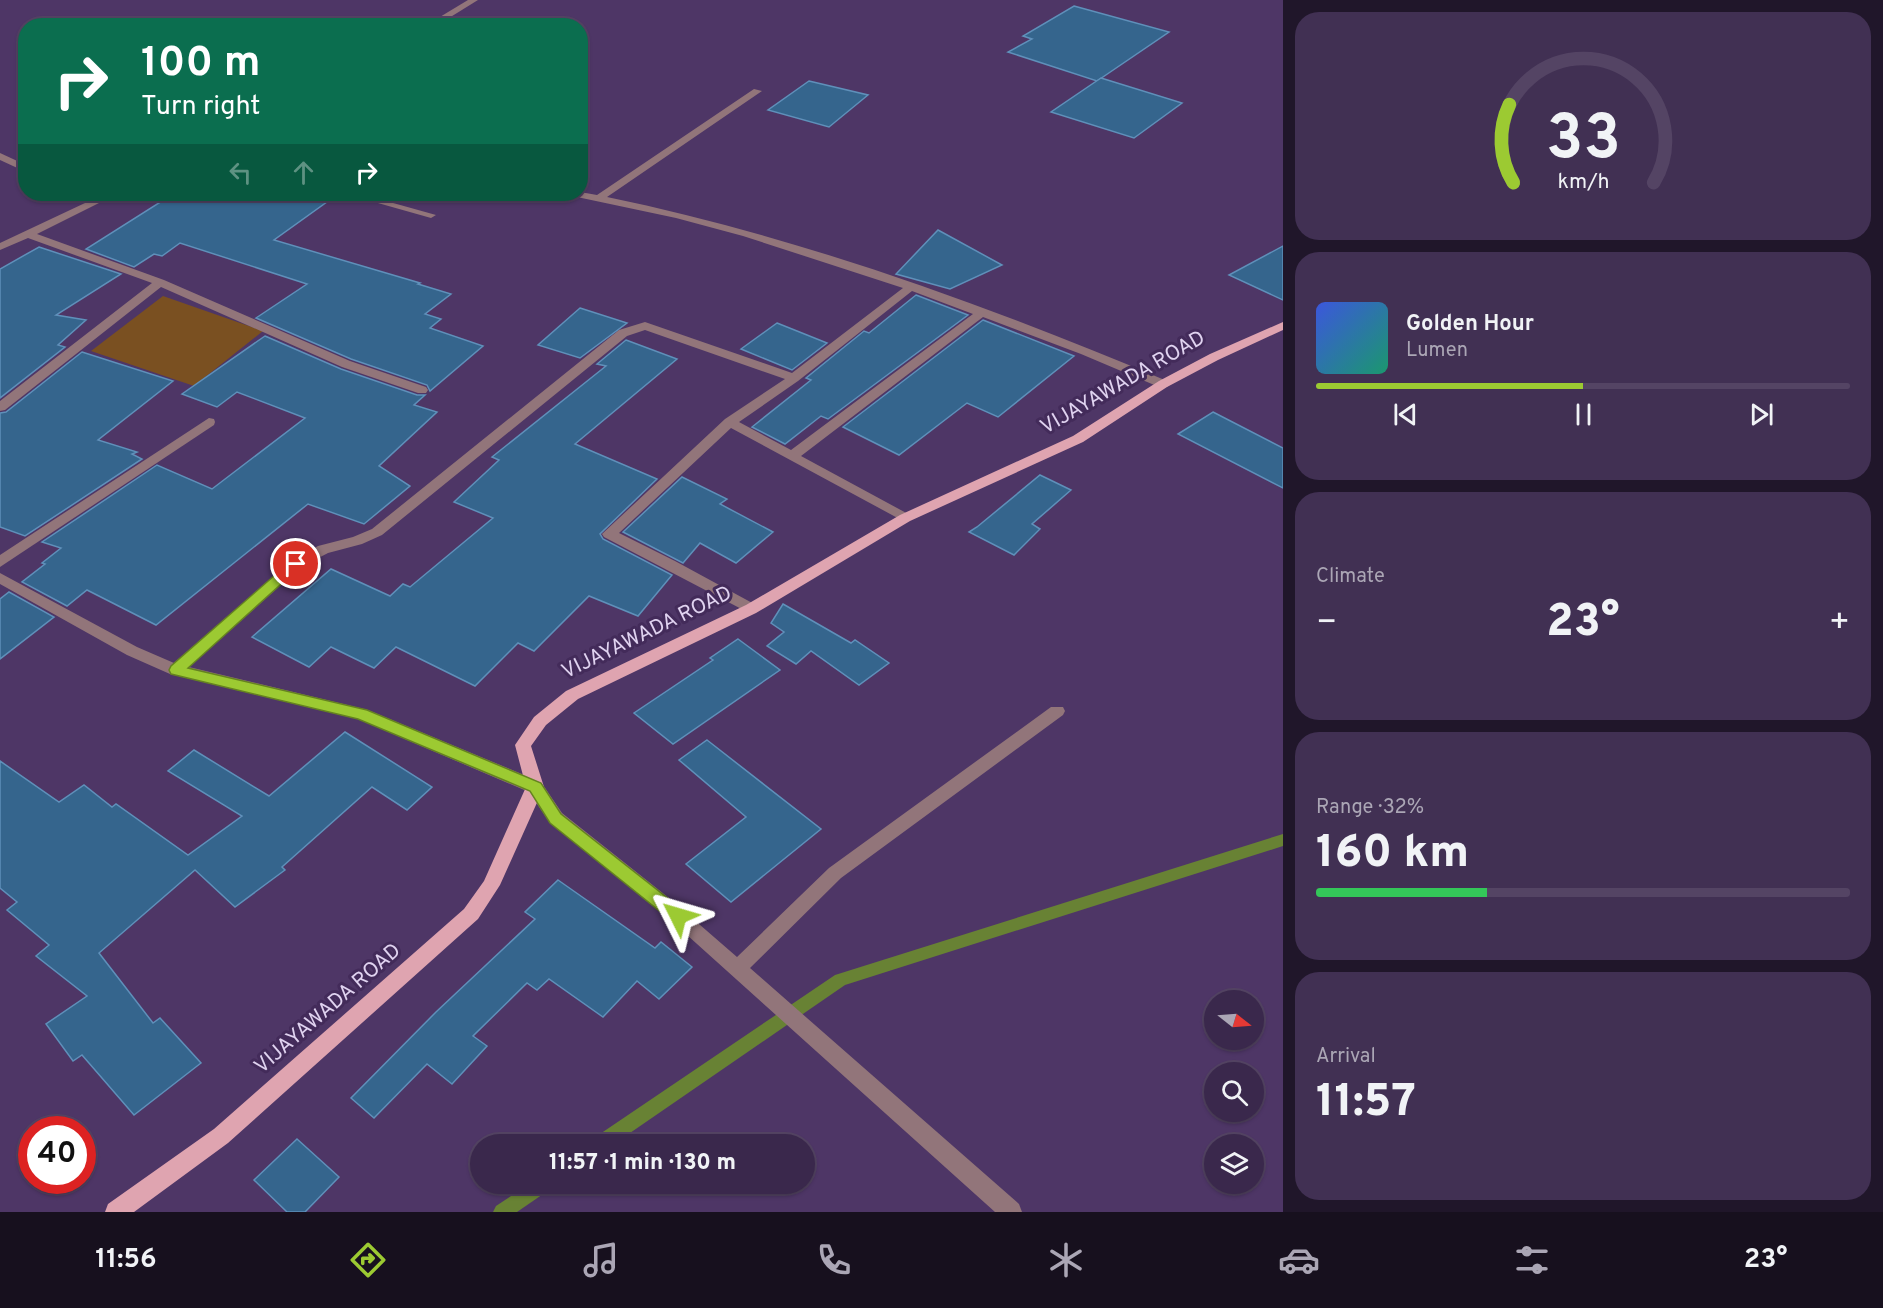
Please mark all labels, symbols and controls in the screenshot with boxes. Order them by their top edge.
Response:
text: 100 m [141,38,260,91]
icon: right [42,42,120,120]
text: Turn right [141,90,260,124]
text: 33 [1546,102,1620,181]
icon: left [224,156,257,189]
icon: ahead [287,156,320,189]
icon: right [350,156,383,189]
text: km/h [1557,169,1609,196]
text: Golden Hour [1406,311,1534,338]
street label: VIJAYAWADA ROAD [1036,325,1210,441]
text: Lumen [1406,338,1468,364]
icon: previous [1389,398,1422,431]
icon: pause [1567,398,1600,431]
icon: next [1745,398,1778,431]
pin [270,538,321,589]
icon: arrive [279,547,312,580]
text: Climate [1316,564,1385,590]
street label: VIJAYAWADA ROAD [557,580,737,686]
text: 23° [1546,595,1620,652]
text: − [1316,603,1337,645]
text: + [1829,603,1850,645]
text: Range · 32% [1316,795,1424,821]
text: 160 km [1316,826,1469,883]
position arrow [646,884,710,948]
street label: VIJAYAWADA ROAD [249,938,407,1080]
north arrow [1204,990,1264,1050]
map controls [1204,990,1264,1194]
text: Arrival [1316,1044,1376,1070]
button: search [1204,1062,1264,1122]
text: 11:57 [1316,1075,1416,1132]
speed limit sign: 40 [18,1116,96,1194]
button: layers [1204,1134,1264,1194]
text: 11:57 · 1 min · 130 m [549,1150,736,1177]
icon: directions [347,1239,389,1281]
icon: music [580,1239,622,1281]
icon: phone [813,1239,855,1281]
icon: climate [1045,1239,1087,1281]
icon: car [1278,1239,1320,1281]
icon: filters [1511,1239,1553,1281]
text: 11:56 [95,1243,157,1277]
text: 23° [1744,1243,1788,1277]

